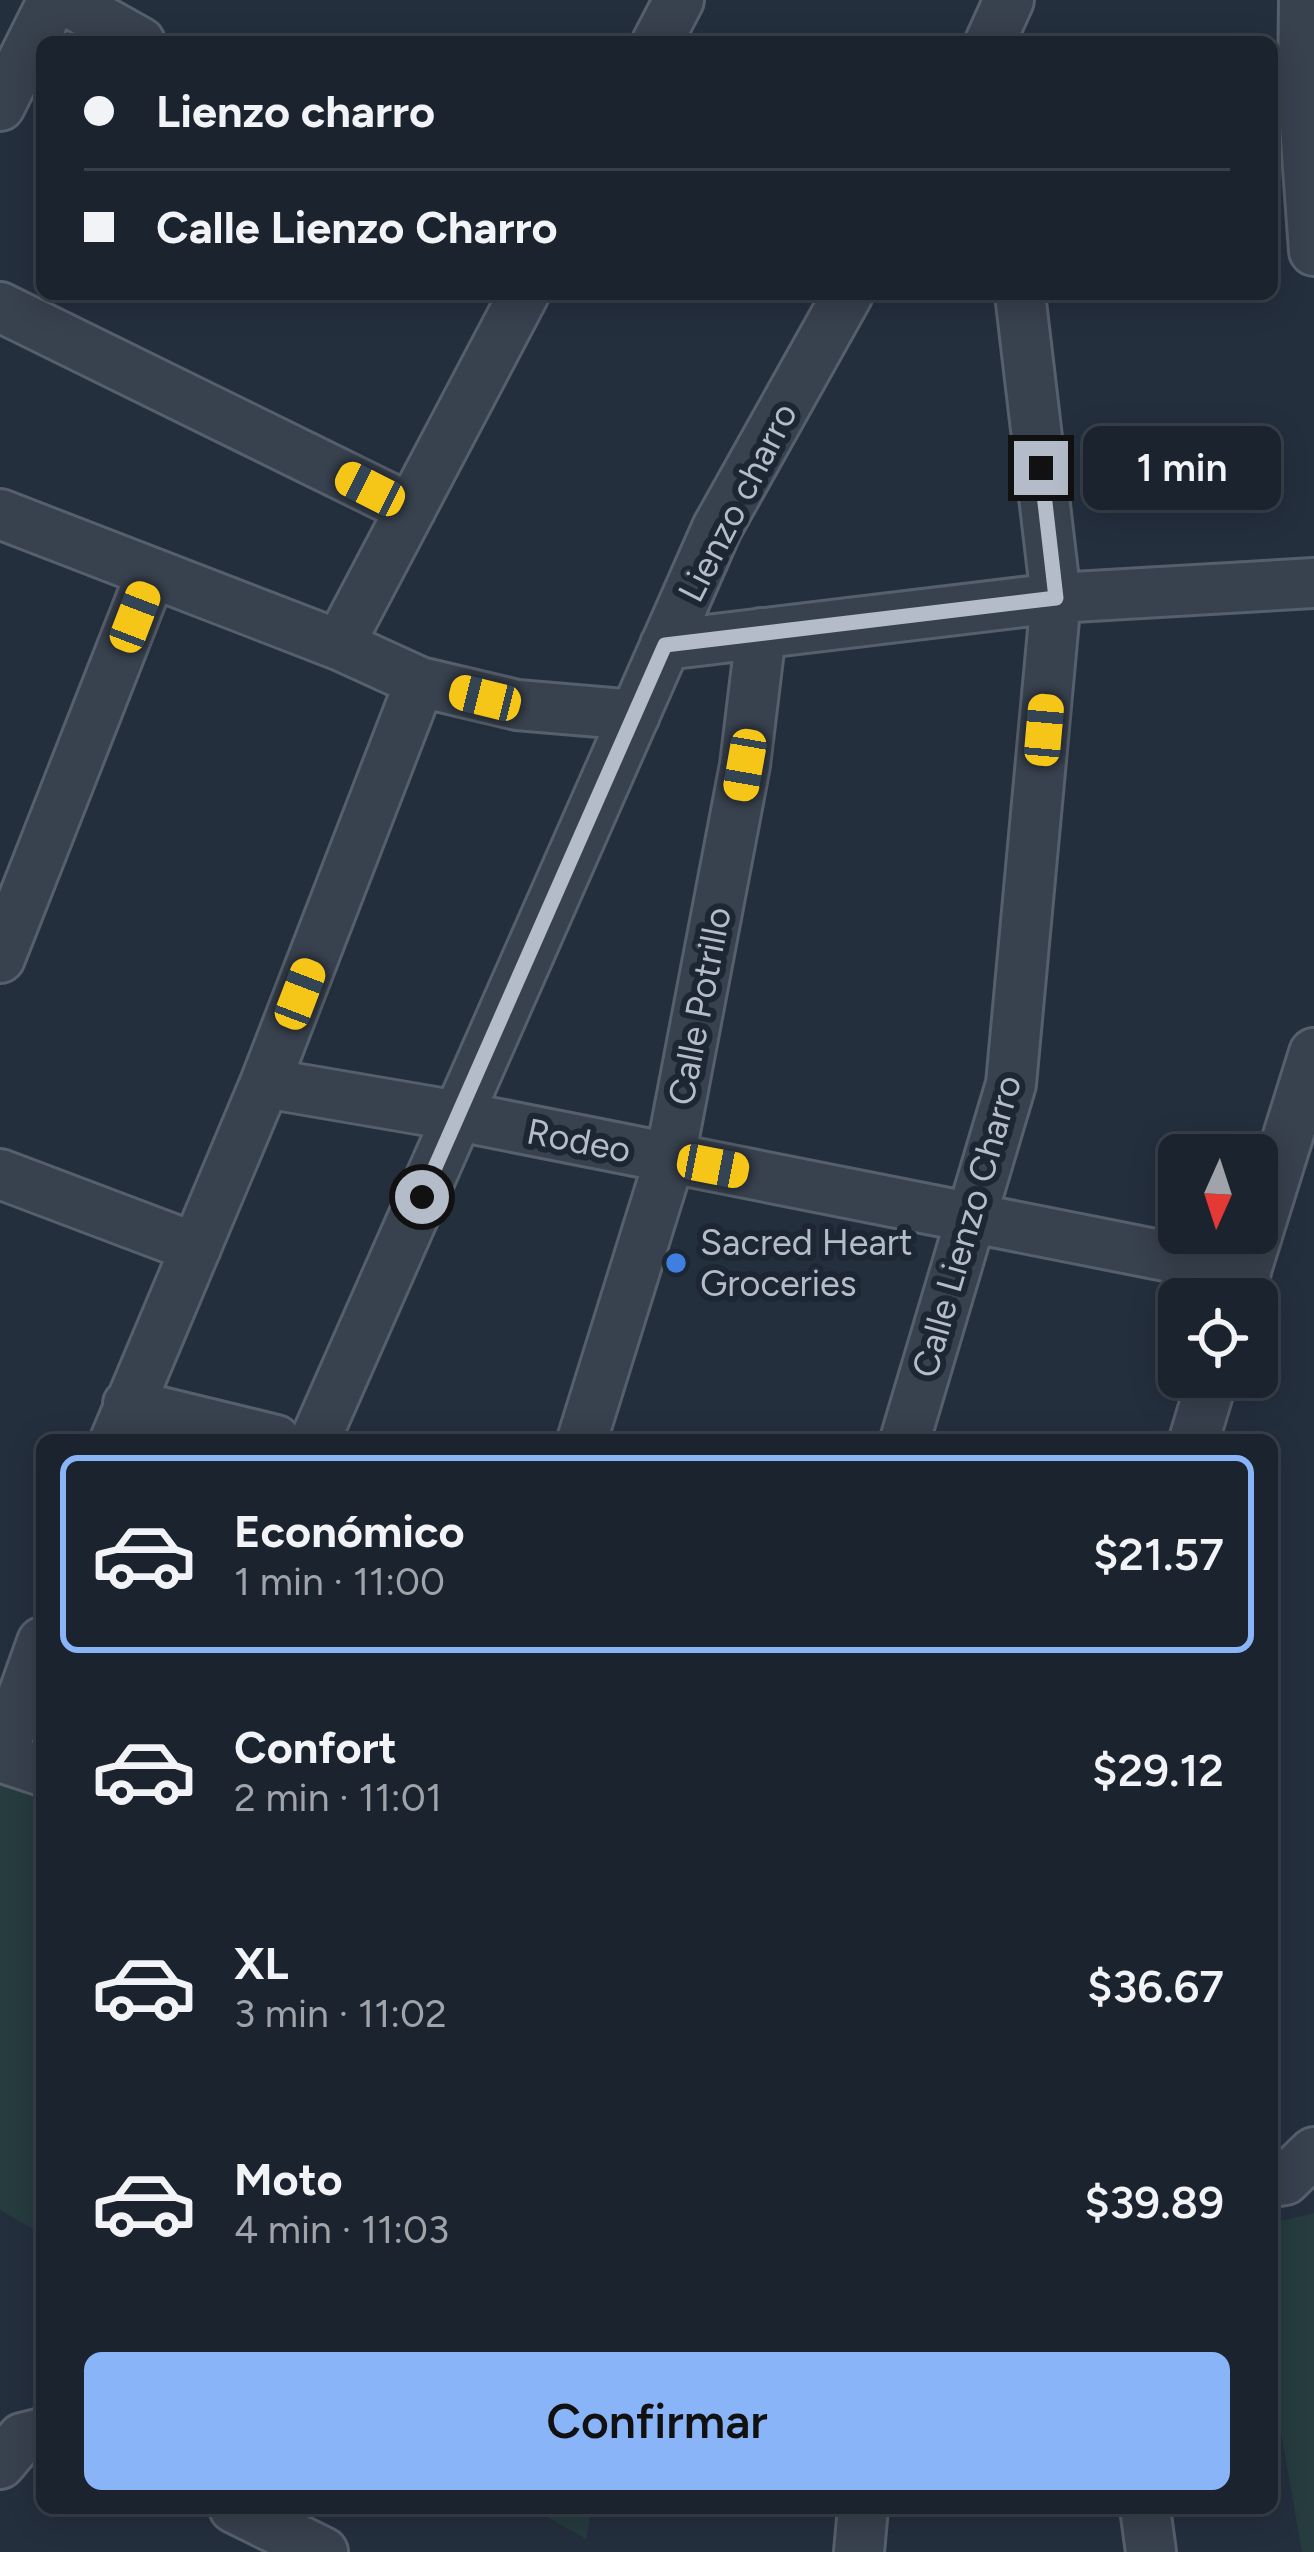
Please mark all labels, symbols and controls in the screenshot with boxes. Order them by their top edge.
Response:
text: Lienzo charro [156,84,435,138]
text: Calle Lienzo Charro [156,200,558,254]
street label: Lienzo charro [669,396,806,609]
callout: 1 min [1083,426,1281,510]
route end [1014,441,1068,495]
text: 1 min [1136,444,1228,491]
car [330,457,410,521]
car [105,577,165,657]
car [446,672,524,724]
car [1023,693,1065,767]
car [721,726,769,804]
street label: Calle Potrillo [659,903,740,1109]
car [270,954,330,1034]
street label: Calle Lienzo Charro [903,1070,1030,1382]
street label: Rodeo [523,1109,635,1172]
north arrow [1158,1134,1278,1254]
map controls [1158,1134,1278,1398]
car [674,1141,752,1191]
route start [395,1170,449,1224]
place label: Sacred Heart Groceries [700,1221,913,1305]
marker: Sacred Heart Groceries [663,1250,689,1276]
button: locate [1158,1278,1278,1398]
icon: car [90,1500,198,1608]
text: Económico [234,1504,465,1558]
text: $21.57 [1093,1527,1224,1581]
text: 1 min · 11:00 [234,1558,445,1605]
icon: car [90,1716,198,1824]
text: Confort [234,1720,397,1774]
text: $29.12 [1092,1743,1224,1797]
text: 2 min · 11:01 [234,1774,442,1821]
icon: car [90,1932,198,2040]
text: XL [234,1936,289,1990]
text: $36.67 [1087,1959,1224,2013]
text: 3 min · 11:02 [234,1990,447,2037]
icon: car [90,2148,198,2256]
text: Moto [234,2152,343,2206]
text: $39.89 [1084,2175,1224,2229]
text: 4 min · 11:03 [234,2206,449,2253]
button: Confirmar [84,2352,1230,2490]

